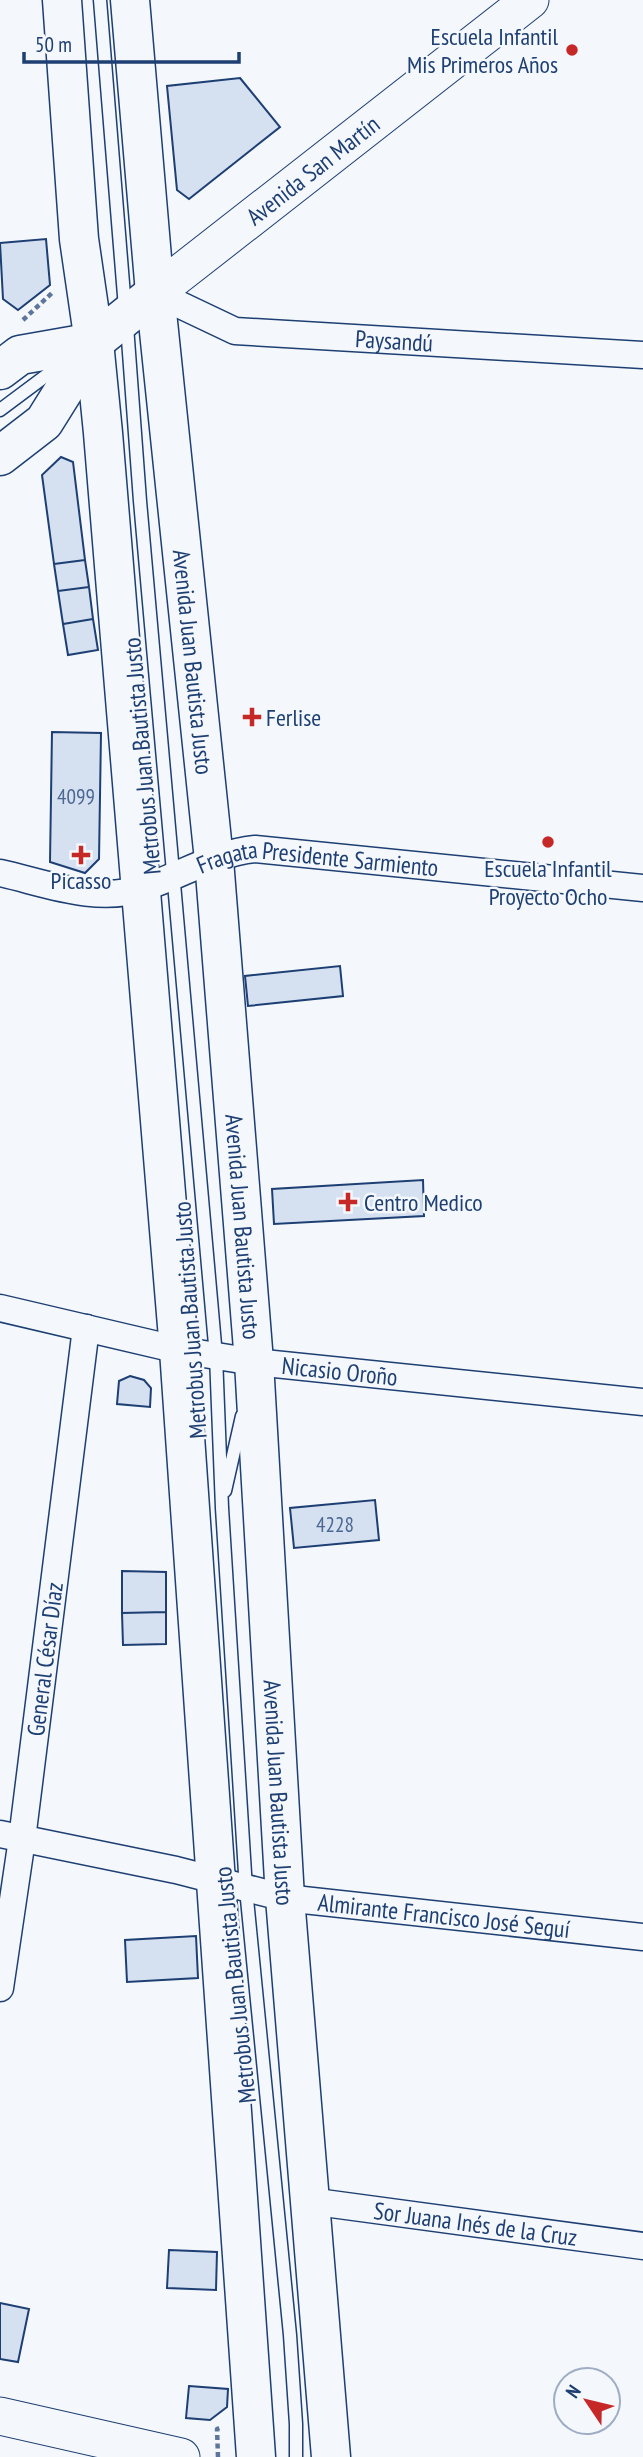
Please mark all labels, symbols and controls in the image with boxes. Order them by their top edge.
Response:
scale bar [24,21,240,65]
place label: Escuela Infantil Mis Primeros Años [407,21,558,80]
text: 50 m [35,31,72,58]
marker: Escuela Infantil Mis Primeros Años [564,42,580,58]
street label: Avenida San Martín [240,108,385,232]
street label: Paysandú [354,323,434,358]
street label: Avenida Juan Bautista Justo [166,548,220,776]
street label: Metrobus Juan Bautista Justo [116,636,168,876]
place label: Ferlise [266,702,321,733]
marker: Ferlise [244,709,260,725]
house number: 4099 [57,783,95,810]
street label: Fragata Presidente Sarmiento [192,833,440,883]
marker: Escuela Infantil Proyecto Ocho [540,834,556,850]
marker: Picasso [73,847,89,863]
place label: Escuela Infantil Proyecto Ocho [484,853,612,912]
place label: Picasso [51,865,111,896]
street label: Avenida Juan Bautista Justo [219,1113,268,1341]
place label: Centro Medico [364,1187,483,1218]
marker: Centro Medico [338,1192,358,1212]
street label: Metrobus Juan Bautista Justo [166,1200,214,1440]
street label: Nicasio Oroño [280,1349,399,1392]
house number: 4228 [316,1511,354,1538]
street label: General César Díaz [20,1580,70,1738]
street label: Avenida Juan Bautista Justo [257,1679,301,1907]
street label: Metrobus Juan Bautista Justo [207,1865,263,2105]
street label: Almirante Francisco José Seguí [316,1886,572,1944]
street label: Sor Juana Inés de la Cruz [372,2194,579,2252]
north arrow [552,2366,622,2436]
text: N [560,2380,586,2402]

